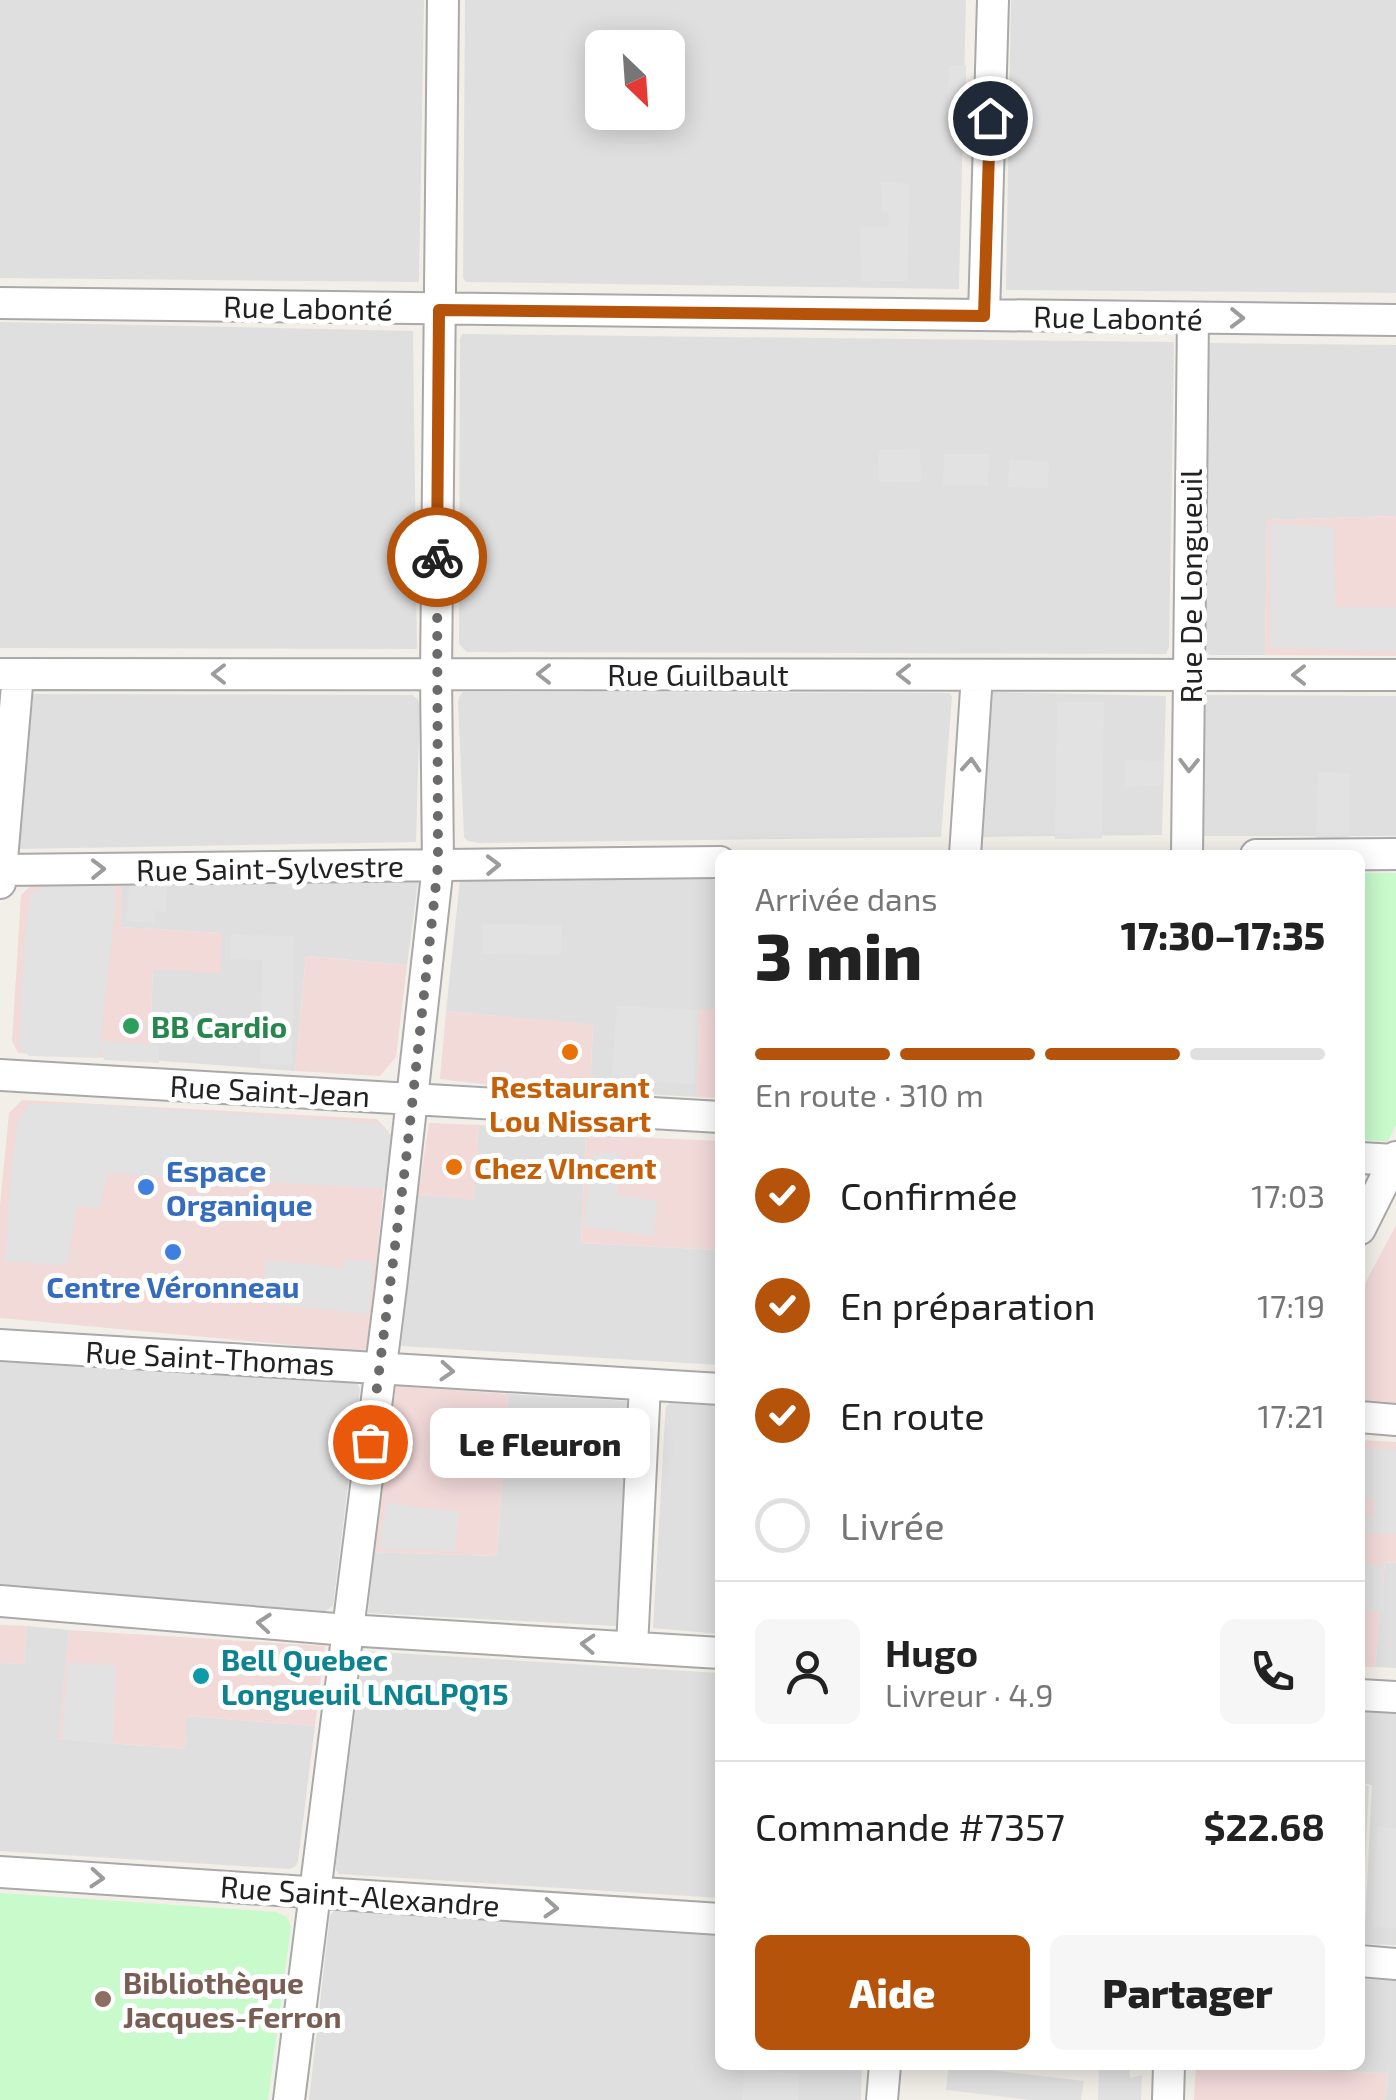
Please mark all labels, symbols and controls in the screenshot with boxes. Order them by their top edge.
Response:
north arrow [585,30,685,130]
map controls [585,30,685,130]
pin [948,76,1033,161]
icon: home [963,91,1018,146]
street label: Rue Labonté [223,288,393,326]
street label: Rue Labonté [1033,298,1203,336]
one-way arrow [1229,308,1245,329]
street label: Rue De Longueuil [1172,469,1208,703]
courier [387,507,487,607]
icon: bike [410,530,465,585]
street label: Rue Guilbault [607,656,789,692]
one-way arrow [210,663,226,685]
one-way arrow [535,663,550,685]
one-way arrow [895,663,910,685]
one-way arrow [1290,664,1306,686]
one-way arrow [960,756,981,772]
one-way arrow [1178,758,1199,774]
street label: Rue Saint-Sylvestre [136,847,404,887]
one-way arrow [486,854,502,875]
one-way arrow [92,858,107,880]
text: Arrivée dans [755,879,938,917]
text: 17:30–17:35 [1121,912,1325,958]
text: 3 min [755,915,922,993]
place label: BB Cardio [151,1008,287,1044]
marker: BB Cardio [120,1015,142,1037]
marker: Restaurant Lou Nissart [559,1041,581,1063]
street label: Rue Saint-Jean [169,1067,371,1113]
place label: Restaurant Lou Nissart [489,1068,651,1138]
text: En route · 310 m [755,1075,984,1113]
place label: Chez VIncent [474,1149,656,1185]
place label: Espace Organique [166,1152,313,1222]
marker: Chez VIncent [443,1156,465,1178]
icon: check [755,1168,810,1223]
text: Confirmée [840,1172,1018,1218]
marker: Espace Organique [135,1176,157,1198]
text: 17:03 [1251,1176,1325,1214]
marker: Centre Véronneau [162,1241,184,1263]
place label: Centre Véronneau [46,1268,300,1304]
icon: check [755,1278,810,1333]
text: En préparation [840,1282,1096,1328]
text: 17:19 [1257,1286,1325,1324]
street label: Rue Saint-Thomas [84,1332,336,1382]
one-way arrow [439,1360,455,1382]
icon: check [755,1388,810,1443]
text: En route [840,1392,985,1438]
text: 17:21 [1258,1396,1325,1434]
pin [328,1400,413,1485]
callout: Le Fleuron [430,1407,650,1477]
icon: bag [343,1415,398,1470]
text: Le Fleuron [459,1424,621,1462]
text: Livrée [840,1502,945,1548]
one-way arrow [255,1612,271,1634]
button: person [755,1619,860,1724]
button: phone [1220,1619,1325,1724]
text: Hugo [885,1629,978,1675]
one-way arrow [579,1634,595,1655]
place label: Bell Quebec Longueuil LNGLPQ15 [221,1641,509,1712]
marker: Bell Quebec Longueuil LNGLPQ15 [190,1665,212,1687]
text: Livreur · 4.9 [885,1675,1053,1713]
text: Commande #7357 [755,1803,1065,1849]
text: $22.68 [1203,1803,1325,1849]
one-way arrow [90,1867,106,1888]
street label: Rue Saint-Alexandre [219,1867,501,1923]
one-way arrow [544,1897,560,1918]
button: Aide [755,1935,1030,2050]
button: Partager [1050,1935,1325,2050]
place label: Bibliothèque Jacques-Ferron [123,1964,341,2034]
marker: Bibliothèque Jacques-Ferron [92,1988,114,2010]

